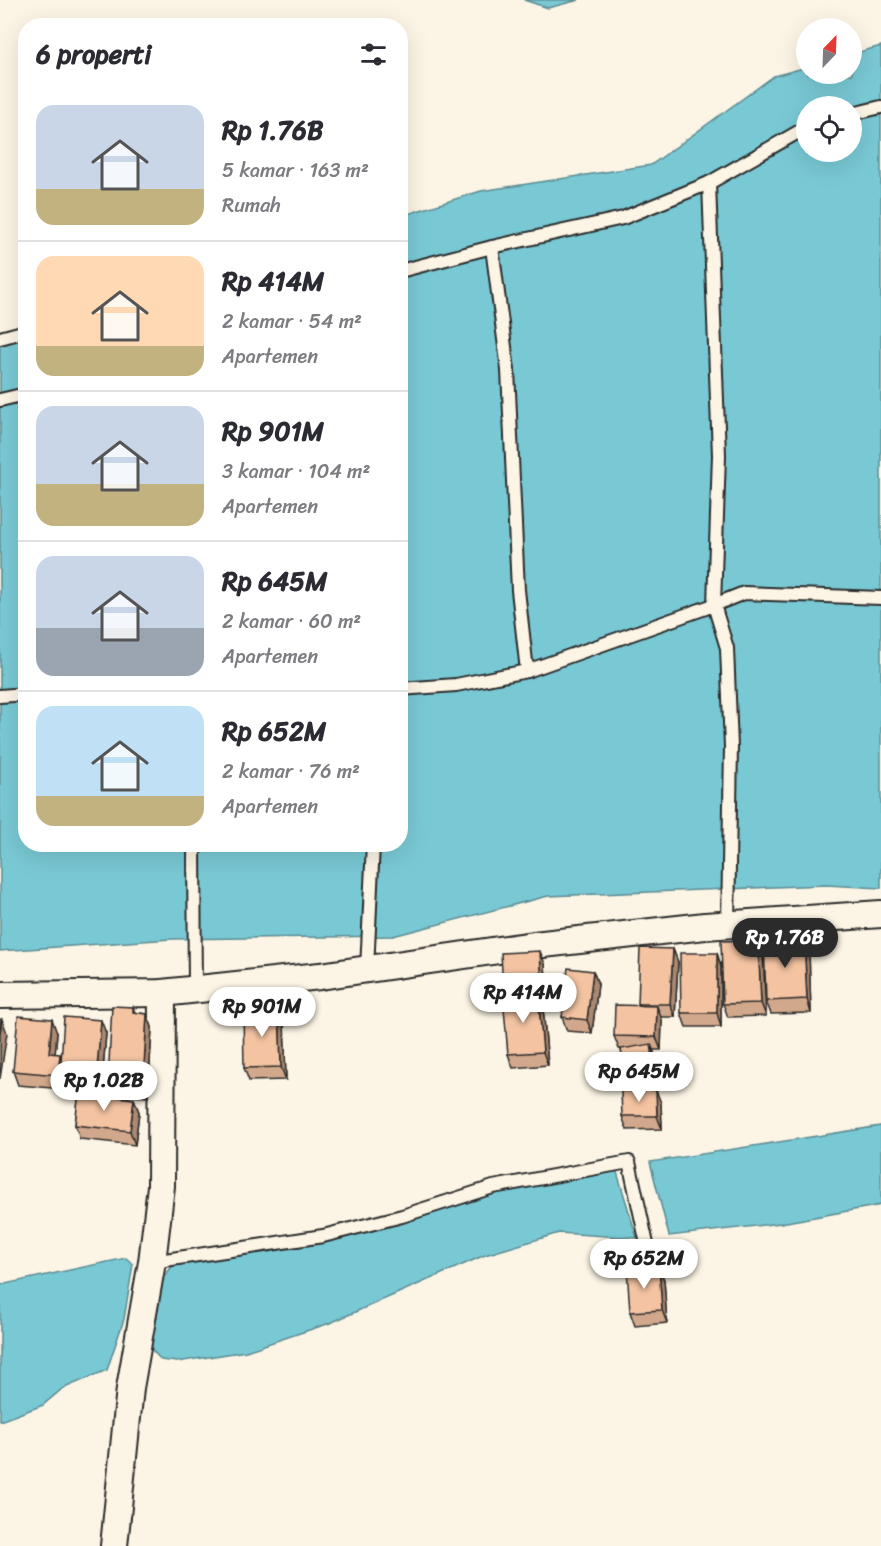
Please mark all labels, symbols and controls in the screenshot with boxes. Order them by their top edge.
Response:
north arrow [796,18,862,84]
map controls [796,18,862,162]
text: 6 properti [36,31,151,77]
icon: filters [357,38,390,71]
button: locate [796,96,862,162]
text: Rp 1.76B [222,107,323,153]
icon: home [84,129,156,201]
text: 5 kamar · 163 m² [222,153,369,188]
text: Rumah [222,188,281,223]
text: Rp 414M [222,258,324,304]
icon: home [84,280,156,352]
text: 2 kamar · 54 m² [222,304,362,339]
text: Apartemen [222,339,318,374]
text: Rp 901M [222,408,324,454]
icon: home [84,430,156,502]
text: 3 kamar · 104 m² [222,454,370,489]
text: Apartemen [222,489,318,524]
text: Rp 645M [222,558,327,604]
icon: home [84,580,156,652]
text: 2 kamar · 60 m² [222,604,361,639]
text: Apartemen [222,639,318,674]
text: Rp 652M [222,708,326,754]
icon: home [84,730,156,802]
text: 2 kamar · 76 m² [222,754,360,789]
text: Apartemen [222,789,318,824]
pin: Rp 1.76B [723,918,847,969]
text: Rp 1.76B [746,920,824,955]
pin: Rp 414M [468,973,578,1024]
text: Rp 414M [484,975,562,1010]
pin: Rp 901M [207,987,317,1038]
text: Rp 901M [223,989,301,1024]
pin: Rp 645M [584,1052,694,1103]
text: Rp 645M [598,1054,680,1089]
pin: Rp 1.02B [42,1061,166,1112]
text: Rp 1.02B [64,1063,144,1098]
pin: Rp 652M [589,1239,699,1290]
text: Rp 652M [604,1241,684,1276]

